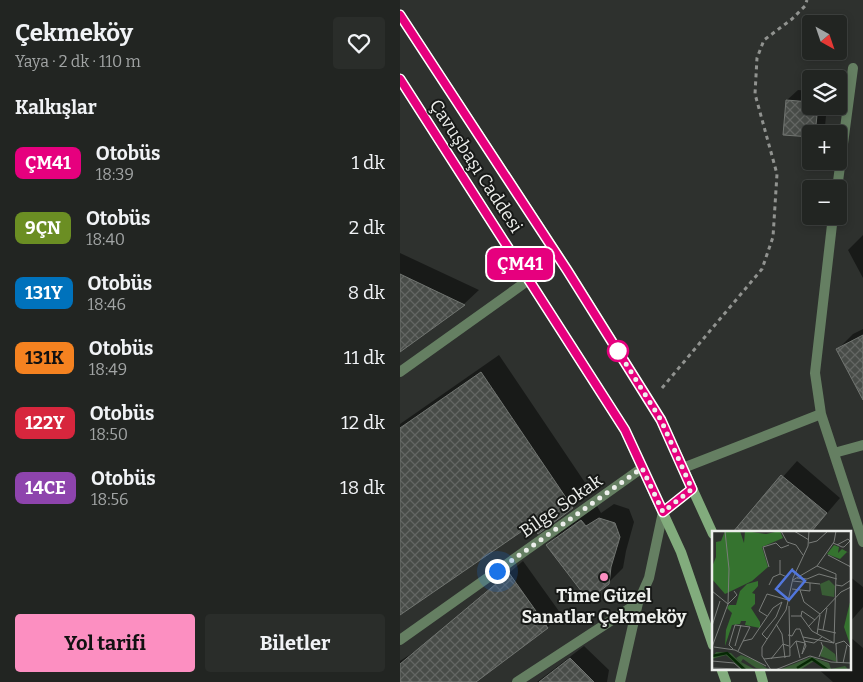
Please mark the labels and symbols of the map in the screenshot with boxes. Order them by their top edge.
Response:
north arrow [802,15,848,60]
street label: Çavuşbaşı Caddesi [425,95,527,237]
line badge: ÇM41 [485,248,555,280]
unlabelled marker [607,340,629,362]
street label: Bilge Sokak [515,469,607,542]
inset map [712,531,850,670]
your location [485,559,510,584]
marker: Time Güzel Sanatlar Çekmeköy [598,571,610,583]
place label: Time Güzel Sanatlar Çekmeköy [521,585,688,628]

